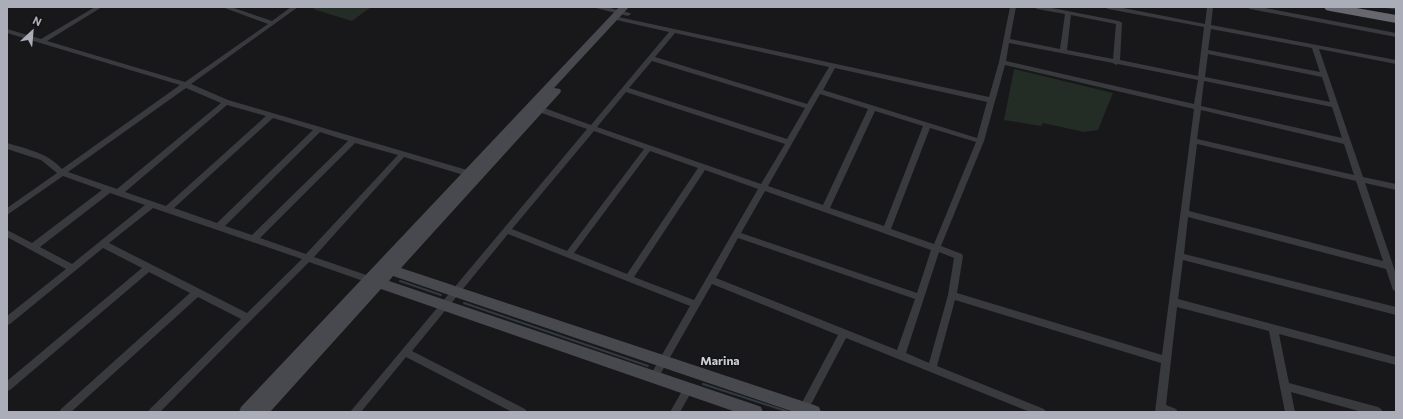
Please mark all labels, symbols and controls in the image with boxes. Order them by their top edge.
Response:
north arrow [12,12,52,52]
text: N [31,13,44,28]
district label: Marina [700,354,740,368]

